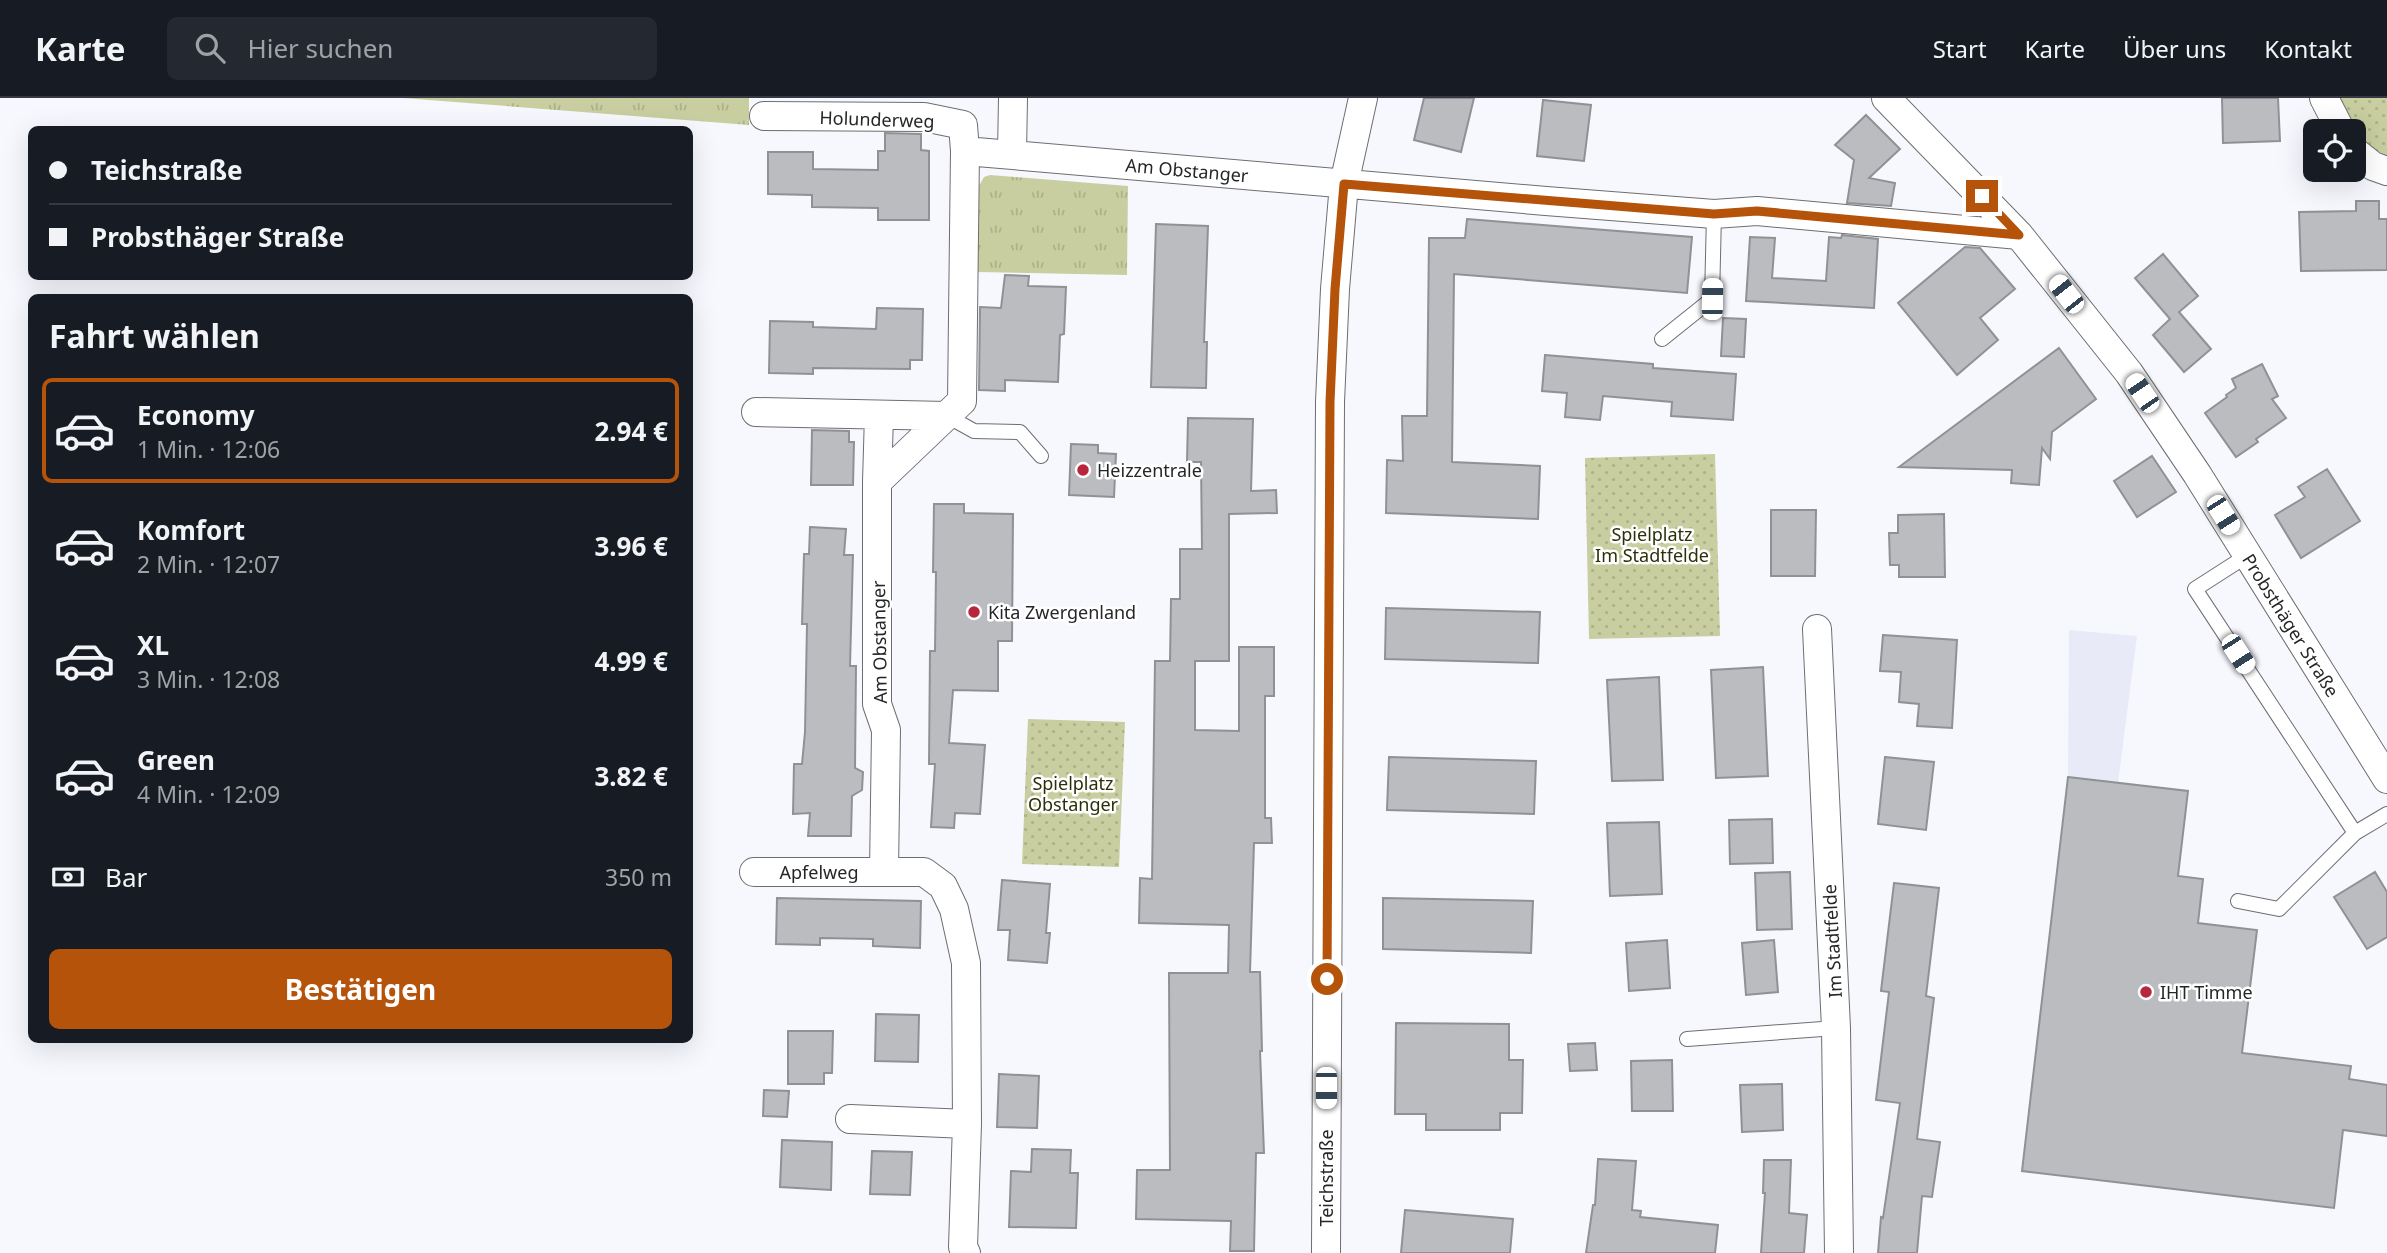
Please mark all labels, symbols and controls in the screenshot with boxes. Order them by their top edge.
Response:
search box [167,17,657,80]
text: Karte [35,26,125,71]
icon: search [191,29,229,67]
text: Hier suchen [247,30,393,66]
text: Start [1933,32,1987,65]
text: Karte [2025,32,2085,65]
text: Über uns [2123,32,2226,65]
text: Kontakt [2264,32,2352,65]
street label: Holunderweg [819,105,935,133]
map controls [2303,119,2366,182]
button: locate [2303,119,2366,182]
text: Teichstraße [91,152,243,188]
street label: Am Obstanger [1125,153,1250,187]
route end [1966,180,1998,212]
text: Probsthäger Straße [91,219,344,255]
car [2045,271,2088,317]
car [1702,278,1723,320]
text: Fahrt wählen [49,314,260,357]
car [2122,370,2163,416]
text: Economy [137,397,255,433]
icon: car [53,399,116,462]
text: 2.94 € [594,413,668,449]
text: 1 Min. · 12:06 [137,433,280,465]
place label: Heizzentrale [1097,458,1202,482]
marker: Heizzentrale [1075,462,1091,478]
car [2203,492,2244,538]
text: Komfort [137,512,245,548]
icon: car [53,514,116,577]
park label: Spielplatz Im Stadtfelde [1595,522,1709,567]
text: 3.96 € [594,528,668,564]
text: 2 Min. · 12:07 [137,548,280,580]
street label: Probsthäger Straße [2237,549,2345,701]
street label: Am Obstanger [866,580,892,704]
place label: Kita Zwergenland [988,600,1136,624]
marker: Kita Zwergenland [966,604,982,620]
text: XL [137,627,169,663]
icon: car [53,629,116,692]
car [2218,631,2259,677]
text: 4.99 € [594,643,668,679]
text: 3 Min. · 12:08 [137,663,280,695]
text: Green [137,742,215,778]
icon: car [53,744,116,807]
text: 3.82 € [594,758,668,794]
park label: Spielplatz Obstanger [1028,771,1119,816]
text: 4 Min. · 12:09 [137,778,280,810]
icon: cash [49,858,87,896]
text: Bar [105,859,147,895]
street label: Apfelweg [780,860,858,884]
text: 350 m [605,861,672,893]
street label: Im Stadtfelde [1817,884,1847,998]
button: Bestätigen [49,949,672,1029]
route start [1311,963,1343,995]
place label: IHT Timme [2160,980,2253,1004]
marker: IHT Timme [2138,984,2154,1000]
car [1316,1067,1337,1109]
street label: Teichstraße [1314,1129,1338,1227]

